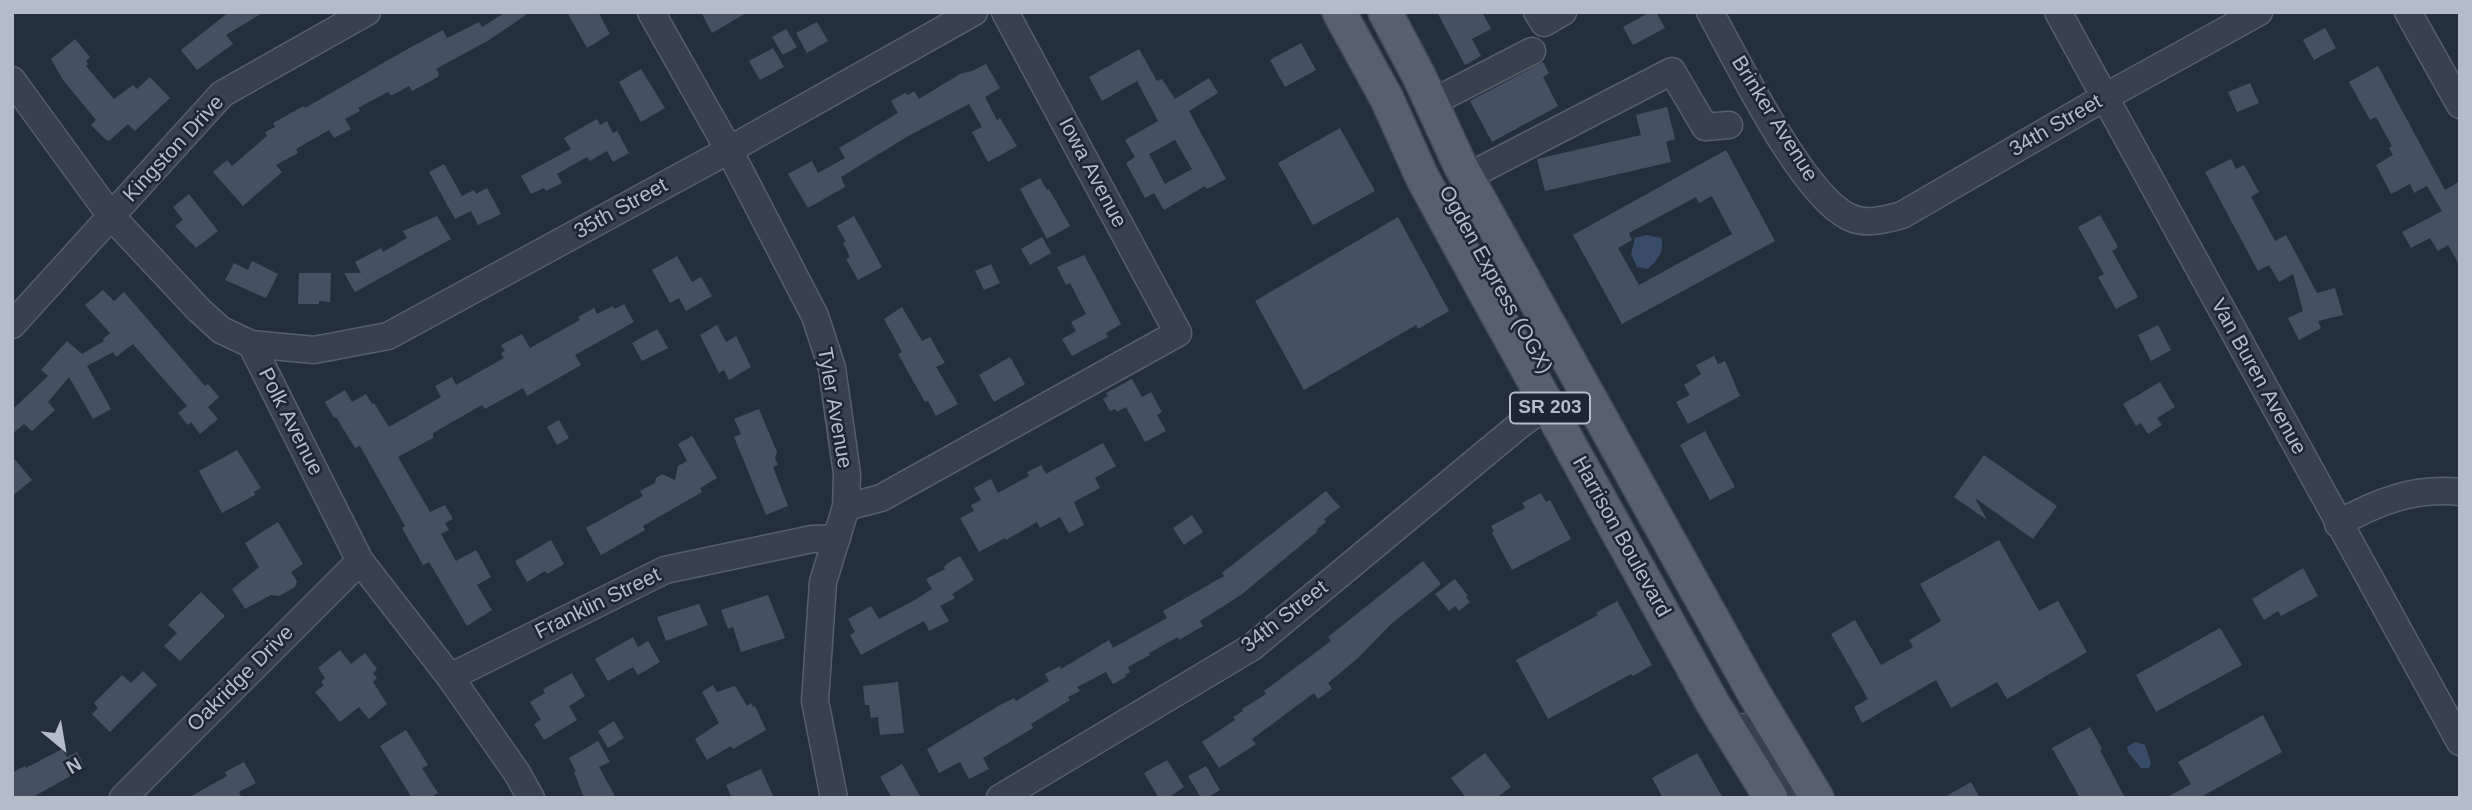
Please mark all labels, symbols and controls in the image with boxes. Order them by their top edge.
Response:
street label: Brinker Avenue [1725,52,1823,186]
street label: 34th Street [2005,89,2107,163]
street label: Kingston Drive [118,90,230,208]
street label: Iowa Avenue [1052,114,1132,232]
street label: 35th Street [570,173,672,245]
street label: Ogden Express (OGX) [1433,182,1557,378]
street label: Van Buren Avenue [2205,295,2311,459]
street label: Tyler Avenue [811,346,857,470]
street label: Polk Avenue [252,364,328,480]
road number: SR 203 [1510,392,1590,424]
street label: Harrison Boulevard [1566,452,1676,622]
street label: Franklin Street [531,563,665,645]
street label: 34th Street [1237,575,1333,659]
street label: Oakridge Drive [183,621,299,737]
north arrow [28,712,98,782]
text: N [63,753,85,778]

